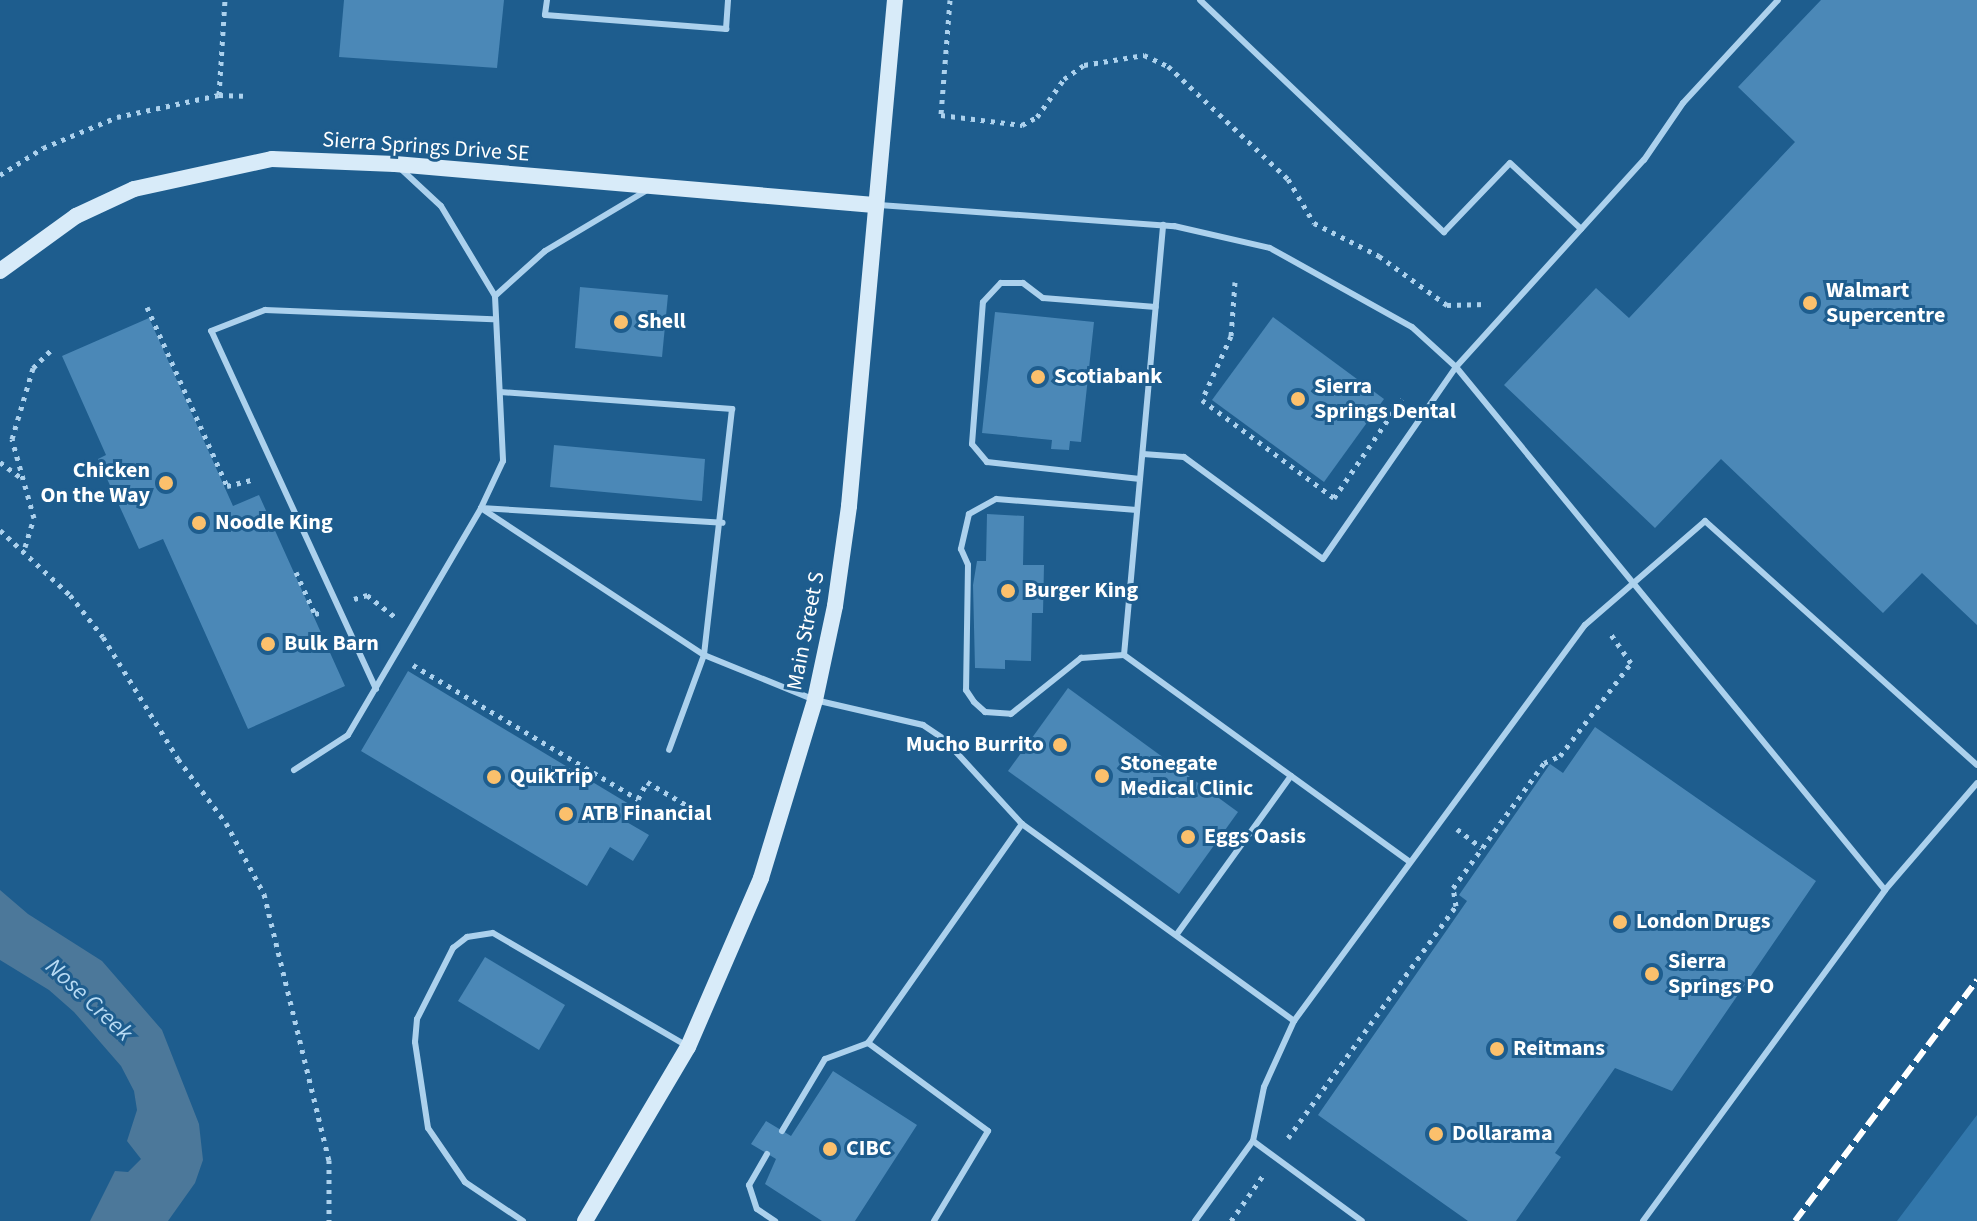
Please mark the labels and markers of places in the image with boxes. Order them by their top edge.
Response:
place label: Walmart Supercentre [1826,277,1945,328]
marker: Walmart Supercentre [1801,294,1819,312]
place label: Shell [637,309,686,335]
marker: Shell [612,313,630,331]
place label: Scotiabank [1054,364,1162,390]
marker: Scotiabank [1029,368,1047,386]
place label: Sierra Springs Dental [1314,373,1456,424]
marker: Sierra Springs Dental [1289,390,1307,408]
place label: Chicken On the Way [41,457,150,508]
marker: Chicken On the Way [157,474,175,492]
place label: Noodle King [215,510,333,536]
marker: Noodle King [190,514,208,532]
place label: Burger King [1024,578,1138,604]
marker: Burger King [999,582,1017,600]
place label: Bulk Barn [284,631,379,657]
marker: Bulk Barn [259,635,277,653]
place label: Mucho Burrito [906,732,1044,758]
marker: Mucho Burrito [1051,736,1069,754]
place label: Stonegate Medical Clinic [1120,750,1253,802]
place label: QuikTrip [510,764,593,790]
marker: Stonegate Medical Clinic [1091,765,1113,787]
marker: QuikTrip [485,768,503,786]
place label: ATB Financial [582,801,712,827]
marker: ATB Financial [557,805,575,823]
place label: Eggs Oasis [1204,824,1306,850]
marker: Eggs Oasis [1179,828,1197,846]
place label: London Drugs [1636,909,1770,935]
marker: London Drugs [1611,913,1629,931]
place label: Sierra Springs PO [1668,948,1774,1000]
marker: Sierra Springs PO [1643,965,1661,983]
place label: Reitmans [1513,1036,1605,1062]
marker: Reitmans [1488,1040,1506,1058]
place label: Dollarama [1452,1121,1553,1147]
marker: Dollarama [1427,1125,1445,1143]
place label: CIBC [846,1136,892,1162]
marker: CIBC [821,1140,839,1158]

